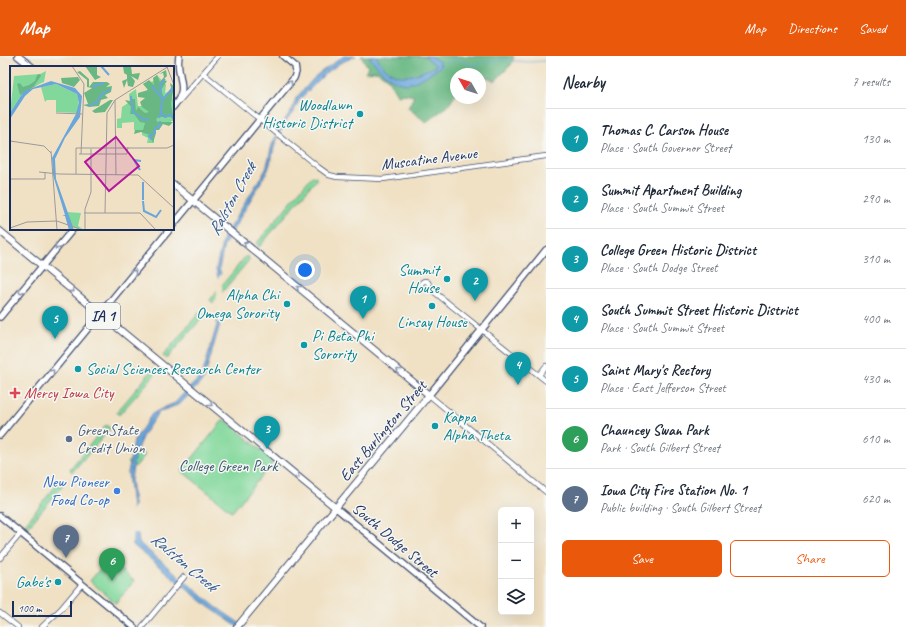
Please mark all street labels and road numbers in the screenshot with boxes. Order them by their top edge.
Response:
street label: Muscatine Avenue [380,143,480,175]
road number: IA 1 [86,303,120,329]
street label: East Burlington Street [335,375,432,485]
street label: South Dodge Street [348,498,443,583]

